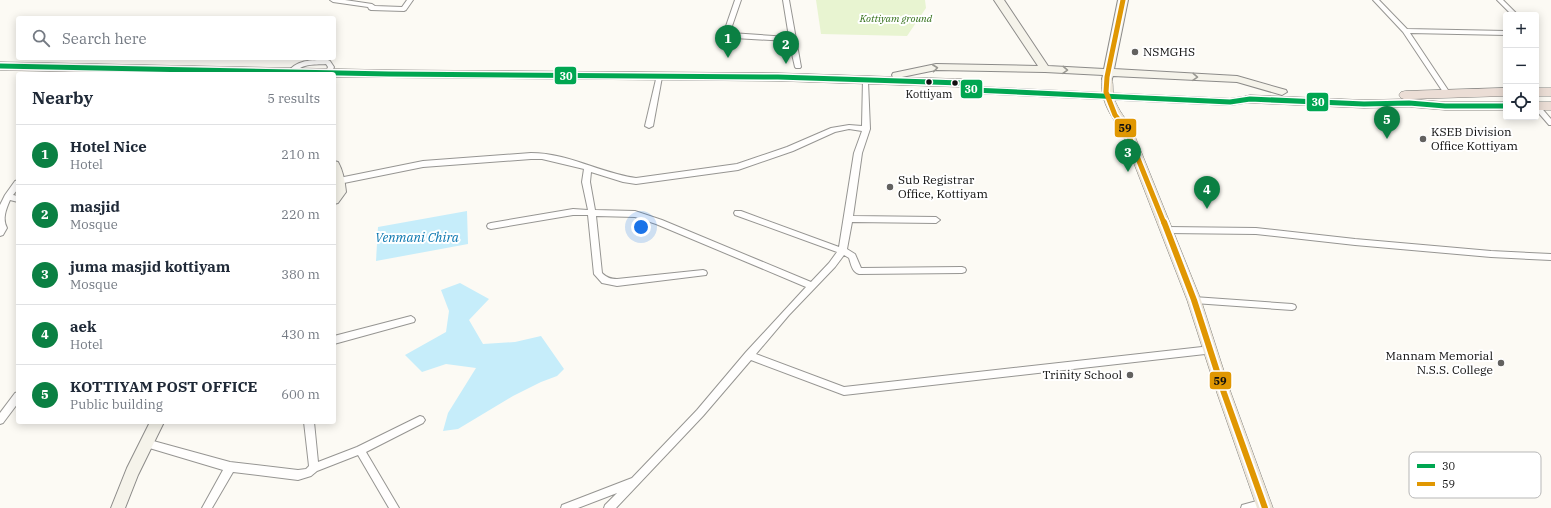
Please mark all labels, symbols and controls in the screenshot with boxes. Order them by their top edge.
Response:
park label: Kottiyam ground [859,12,933,25]
map controls [1503,12,1539,120]
button: + [1503,12,1539,48]
search box [16,16,336,60]
pin: 1 [715,25,741,58]
icon: search [30,27,52,49]
text: Search here [62,29,147,48]
pin: 2 [773,31,799,64]
place label: NSMGHS [1143,44,1195,59]
marker: NSMGHS [1130,47,1140,57]
button: − [1503,48,1539,84]
one-way arrow [932,64,938,73]
one-way arrow [1062,65,1068,74]
line badge: 30 [554,66,577,85]
text: 30 [559,69,573,83]
one-way arrow [1192,72,1198,81]
marker: Kottiyam [924,77,934,87]
unlabelled marker [950,78,960,88]
line badge: 30 [960,79,983,99]
text: 30 [964,82,978,96]
button: locate [1503,84,1539,120]
text: Nearby [32,87,93,109]
place label: Kottiyam [905,87,953,101]
text: 5 results [267,90,320,107]
line badge: 30 [1306,92,1329,112]
text: 30 [1311,95,1325,109]
pin: 5 [1374,106,1400,139]
line badge: 59 [1114,118,1137,138]
text: 59 [1118,121,1132,135]
place label: KSEB Division Office Kottiyam [1431,124,1518,153]
marker: KSEB Division Office Kottiyam [1418,134,1428,144]
text: Hotel Nice [70,137,147,156]
pin: 3 [1115,139,1141,172]
text: 1 [41,146,49,163]
text: 210 m [281,146,320,163]
text: Hotel [70,156,103,173]
place label: Sub Registrar Office, Kottiyam [898,172,988,201]
pin: 4 [1194,176,1220,209]
marker: Sub Registrar Office, Kottiyam [885,182,895,192]
text: masjid [70,197,120,216]
text: 2 [41,206,49,223]
text: 220 m [281,206,320,223]
text: Mosque [70,216,118,233]
your location [631,217,651,237]
water label: Venmani Chira [375,229,459,246]
text: juma masjid kottiyam [70,257,230,276]
text: 3 [41,266,49,283]
text: 380 m [281,266,320,283]
text: Mosque [70,276,118,293]
text: aek [70,317,96,336]
text: 4 [41,326,49,343]
text: 430 m [281,326,320,343]
text: Hotel [70,336,103,353]
place label: Mannam Memorial N.S.S. College [1386,348,1493,377]
marker: Mannam Memorial N.S.S. College [1496,358,1506,368]
place label: Trinity School [1042,367,1122,382]
marker: Trinity School [1125,370,1135,380]
line badge: 59 [1209,371,1232,390]
text: 59 [1213,374,1227,388]
text: KOTTIYAM POST OFFICE [70,377,257,396]
text: 5 [41,386,49,403]
text: 600 m [281,386,320,403]
text: Public building [70,396,163,413]
legend [1409,452,1541,498]
text: 30 [1442,459,1456,473]
text: 59 [1442,477,1455,491]

